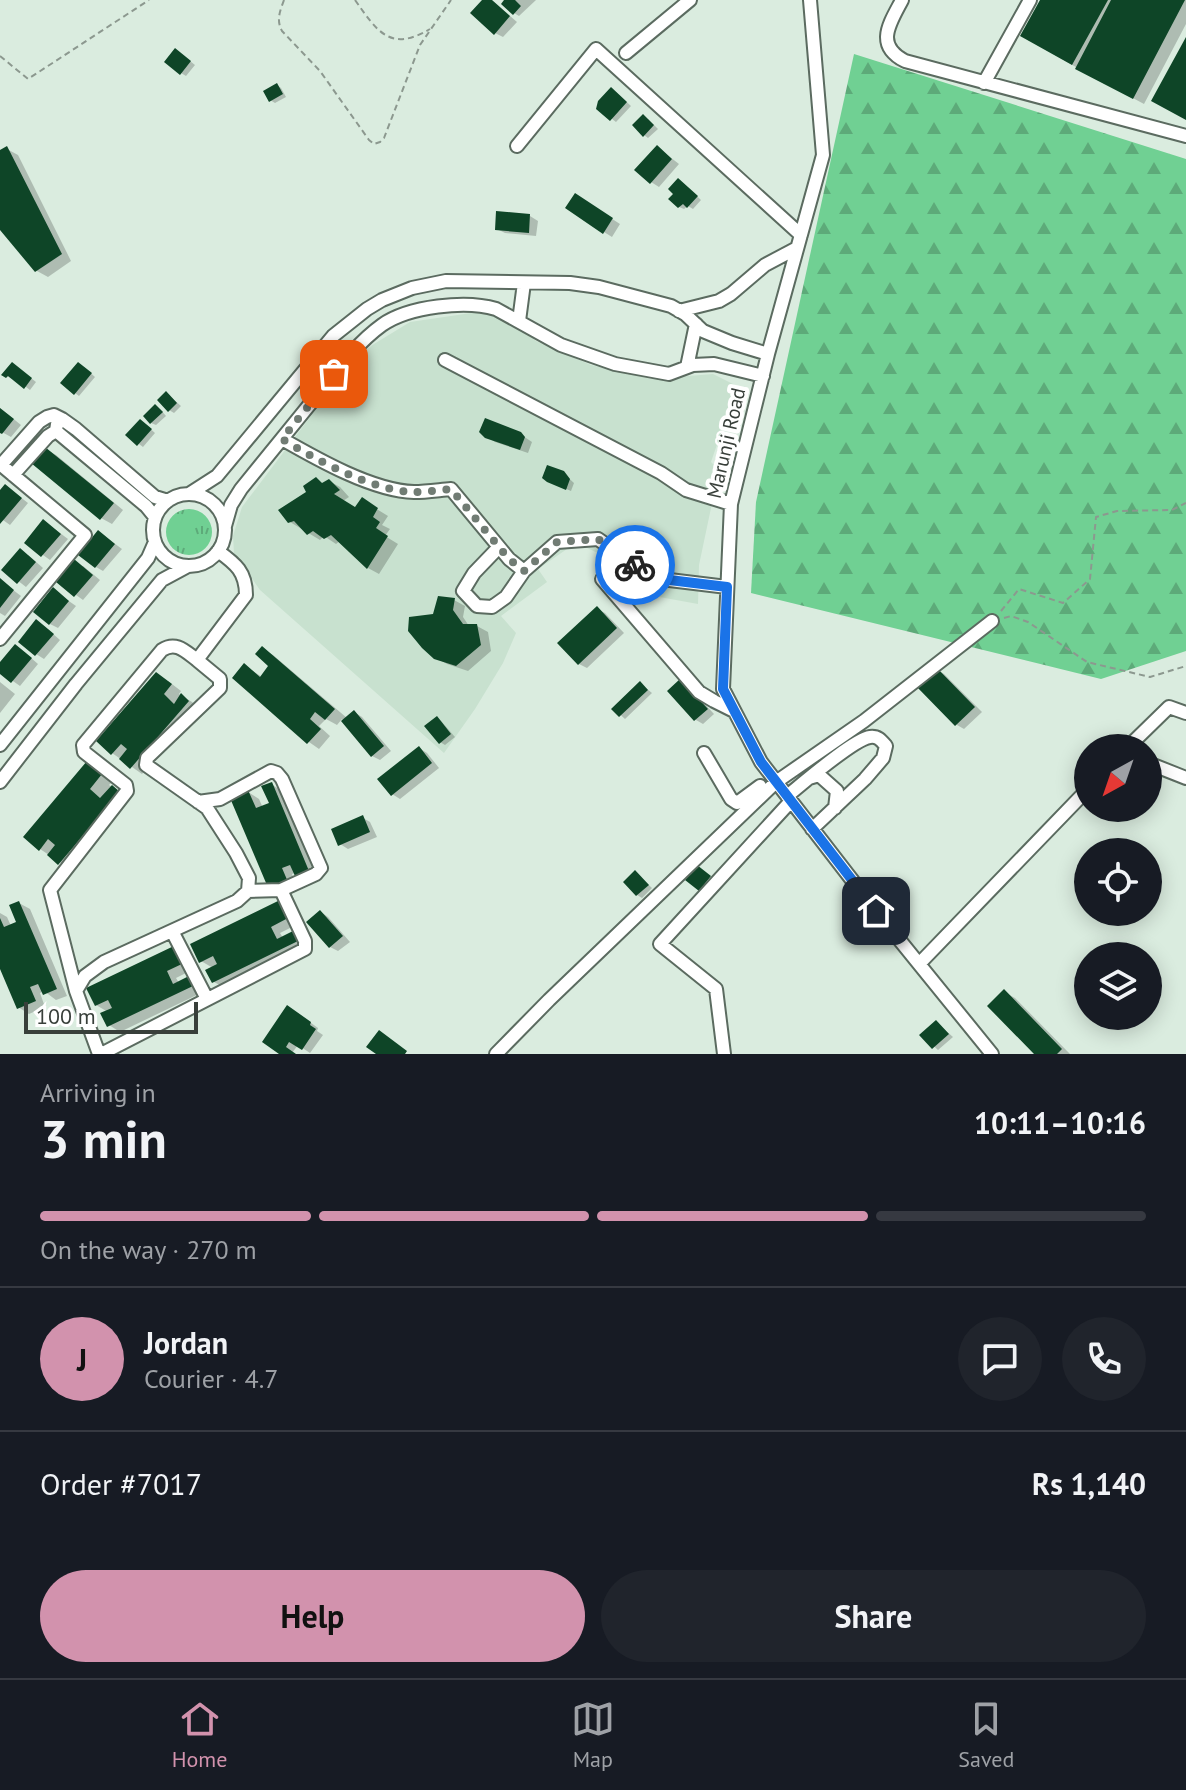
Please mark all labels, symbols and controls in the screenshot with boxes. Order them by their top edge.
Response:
pin [300,340,368,408]
icon: bag [312,352,356,396]
street label: Marunji Road [701,385,751,501]
courier [595,525,675,605]
icon: bike [613,543,657,587]
north arrow [1074,734,1162,822]
map controls [1074,734,1162,1030]
button: locate [1074,838,1162,926]
pin [842,877,910,945]
icon: home [854,889,898,933]
button: layers [1074,942,1162,1030]
scale bar [24,998,198,1034]
text: 100 m [36,1002,96,1030]
text: Arriving in [40,1076,156,1109]
text: 10:11–10:16 [974,1103,1146,1142]
text: 3 min [40,1105,167,1172]
text: On the way · 270 m [40,1233,257,1266]
button: chat [958,1317,1042,1401]
button: phone [1062,1317,1146,1401]
text: Jordan [144,1323,228,1362]
text: J [77,1340,87,1379]
text: Courier · 4.7 [144,1362,278,1395]
text: Order #7017 [40,1464,202,1503]
text: Rs 1,140 [1032,1464,1146,1503]
button: Help [40,1570,585,1662]
button: Share [601,1570,1146,1662]
tab: Home [172,1697,227,1773]
tab: Map [571,1697,615,1773]
tab: Saved [958,1697,1014,1773]

